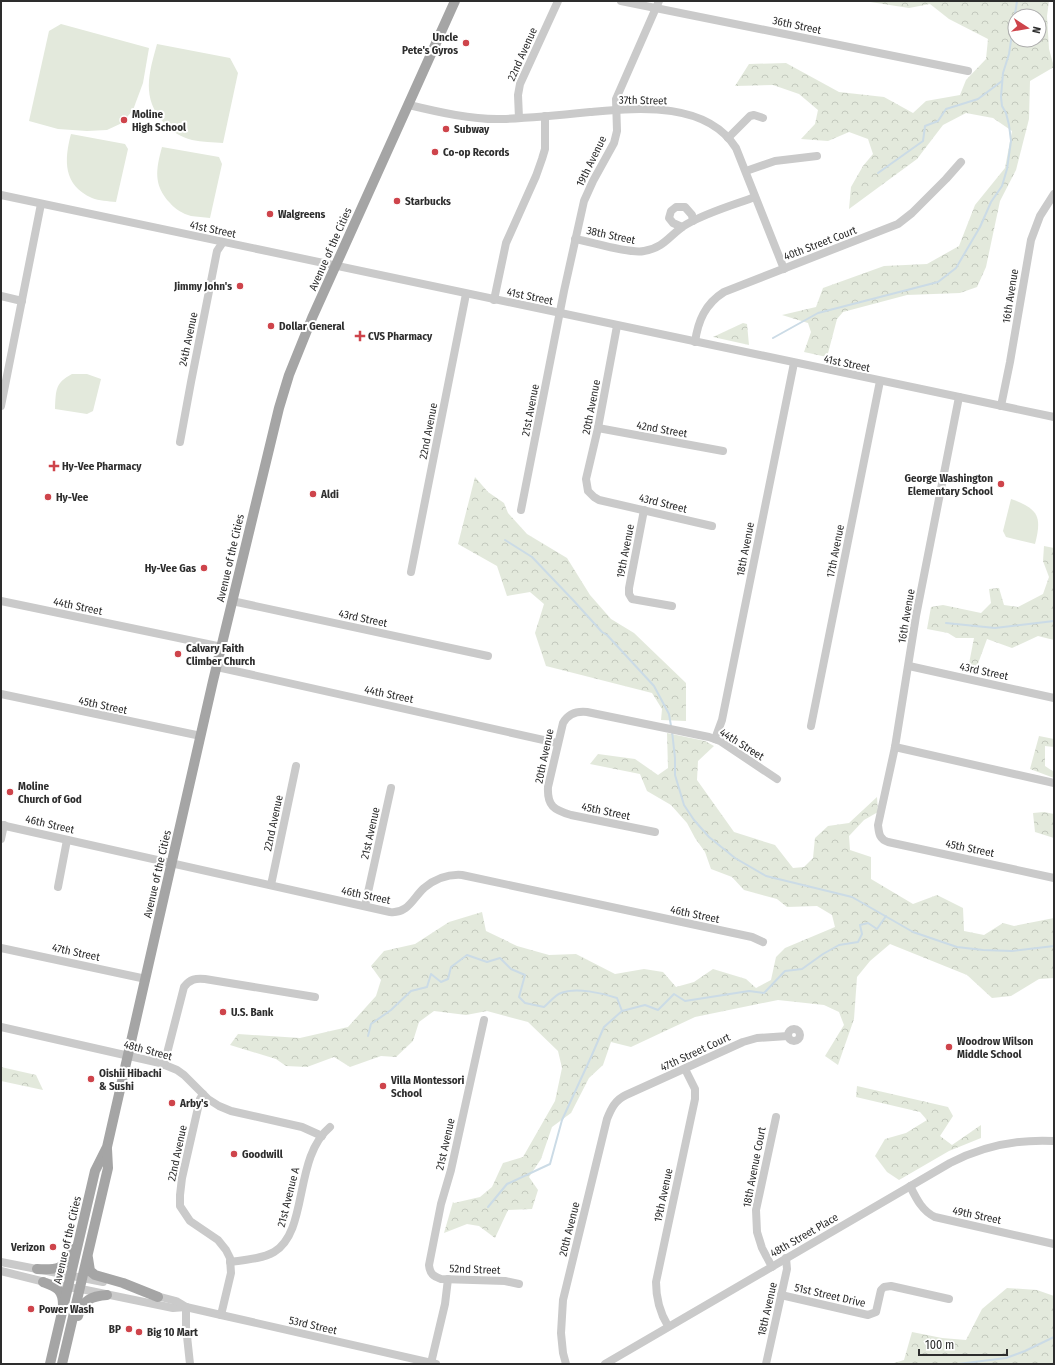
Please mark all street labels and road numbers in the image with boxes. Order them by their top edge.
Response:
street label: 36th Street [771,14,823,37]
street label: 22nd Avenue [505,26,540,83]
street label: 37th Street [619,94,668,107]
street label: 19th Avenue [574,134,609,189]
street label: Avenue of the Cities [306,205,355,293]
street label: 41st Street [189,218,238,241]
street label: 40th Street Court [782,223,859,263]
street label: 38th Street [585,224,637,247]
street label: 16th Avenue [1000,268,1021,324]
street label: 41st Street [506,285,555,308]
street label: 24th Avenue [176,311,201,367]
street label: 41st Street [823,352,872,375]
street label: 20th Avenue [580,379,603,436]
street label: 21st Avenue [519,383,542,437]
street label: 22nd Avenue [417,402,440,460]
street label: 42nd Street [635,419,689,440]
street label: 43rd Street [637,491,689,516]
street label: Avenue of the Cities [214,513,247,603]
street label: 18th Avenue [734,521,757,577]
street label: 19th Avenue [614,523,637,579]
street label: 17th Avenue [824,523,847,579]
street label: 16th Avenue [895,588,918,644]
street label: 44th Street [52,595,104,618]
street label: 43rd Street [337,607,389,630]
street label: 43rd Street [958,660,1010,683]
street label: 44th Street [363,683,415,706]
street label: 45th Street [77,694,129,717]
street label: 44th Street [717,726,767,763]
street label: 20th Avenue [532,728,557,785]
street label: 22nd Avenue [261,794,286,852]
street label: 45th Street [580,800,632,823]
street label: 21st Avenue [358,806,383,860]
street label: 46th Street [24,813,76,837]
street label: Avenue of the Cities [141,829,174,919]
street label: 45th Street [944,837,996,860]
street label: 46th Street [340,884,392,907]
street label: 46th Street [669,903,721,926]
street label: 47th Street [51,941,101,964]
street label: 47th Street Court [658,1030,733,1074]
street label: 48th Street [122,1038,174,1063]
street label: 21st Avenue [433,1117,458,1171]
street label: 22nd Avenue [165,1124,190,1182]
street label: 18th Avenue Court [740,1125,769,1208]
street label: 21st Avenue A [275,1166,302,1228]
street label: 19th Avenue [651,1167,676,1223]
street label: Avenue of the Cities [51,1195,84,1285]
street label: 20th Avenue [556,1201,583,1258]
street label: 49th Street [951,1204,1003,1227]
street label: 48th Street Place [768,1211,841,1260]
street label: 52nd Street [449,1262,501,1277]
street label: 18th Avenue [755,1281,780,1337]
street label: 51st Street Drive [793,1281,867,1310]
street label: 53rd Street [288,1314,339,1337]

